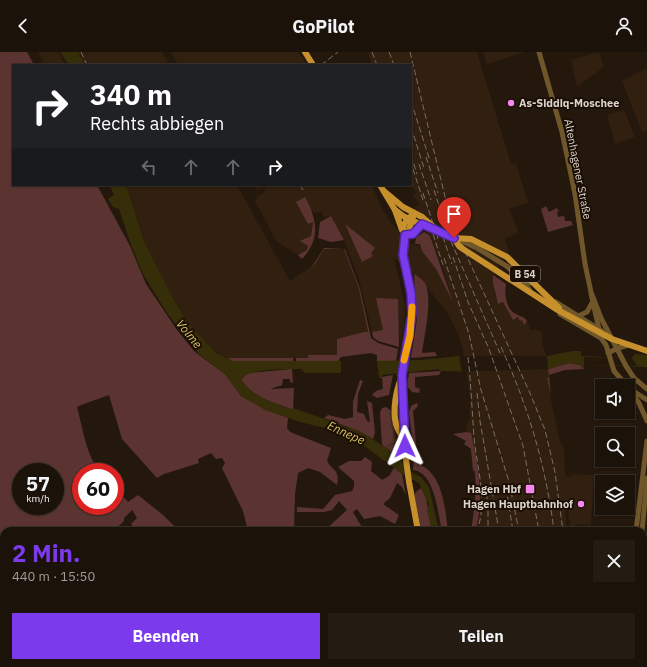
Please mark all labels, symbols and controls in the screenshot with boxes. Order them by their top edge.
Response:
icon: back [12,15,34,37]
text: GoPilot [292,15,355,38]
icon: person [613,15,635,37]
text: 340 m [90,76,172,113]
icon: right [24,80,76,132]
place label: As-Siddiq-Moschee [519,96,619,110]
marker: As-Siddiq-Moschee [506,98,516,108]
text: Rechts abbiegen [90,112,224,135]
street label: Altenhagener Straße [561,118,595,220]
icon: left [138,156,160,178]
icon: ahead [180,156,202,178]
icon: ahead [222,156,244,178]
icon: right [264,156,286,178]
pin [437,197,471,238]
icon: arrive [443,203,465,225]
road number: B 54 [510,266,540,282]
water label: Volme [173,316,206,351]
map controls [595,379,635,515]
button: sound [595,379,635,419]
water label: Ennepe [325,417,367,448]
position arrow [384,425,426,467]
button: search [595,427,635,467]
speed limit sign: 60 [72,463,124,515]
text: 57 [26,470,50,497]
button: layers [595,475,635,515]
place label: Hagen Hbf [467,482,521,496]
marker: Hagen Hbf [524,483,536,495]
text: km/h [26,492,50,505]
place label: Hagen Hauptbahnhof [463,497,573,511]
marker: Hagen Hauptbahnhof [576,499,586,509]
text: 2 Min. [12,537,80,569]
button: close [593,540,635,582]
text: 440 m · 15:50 [12,568,95,585]
button: Beenden [12,613,320,659]
button: Teilen [328,613,635,659]

